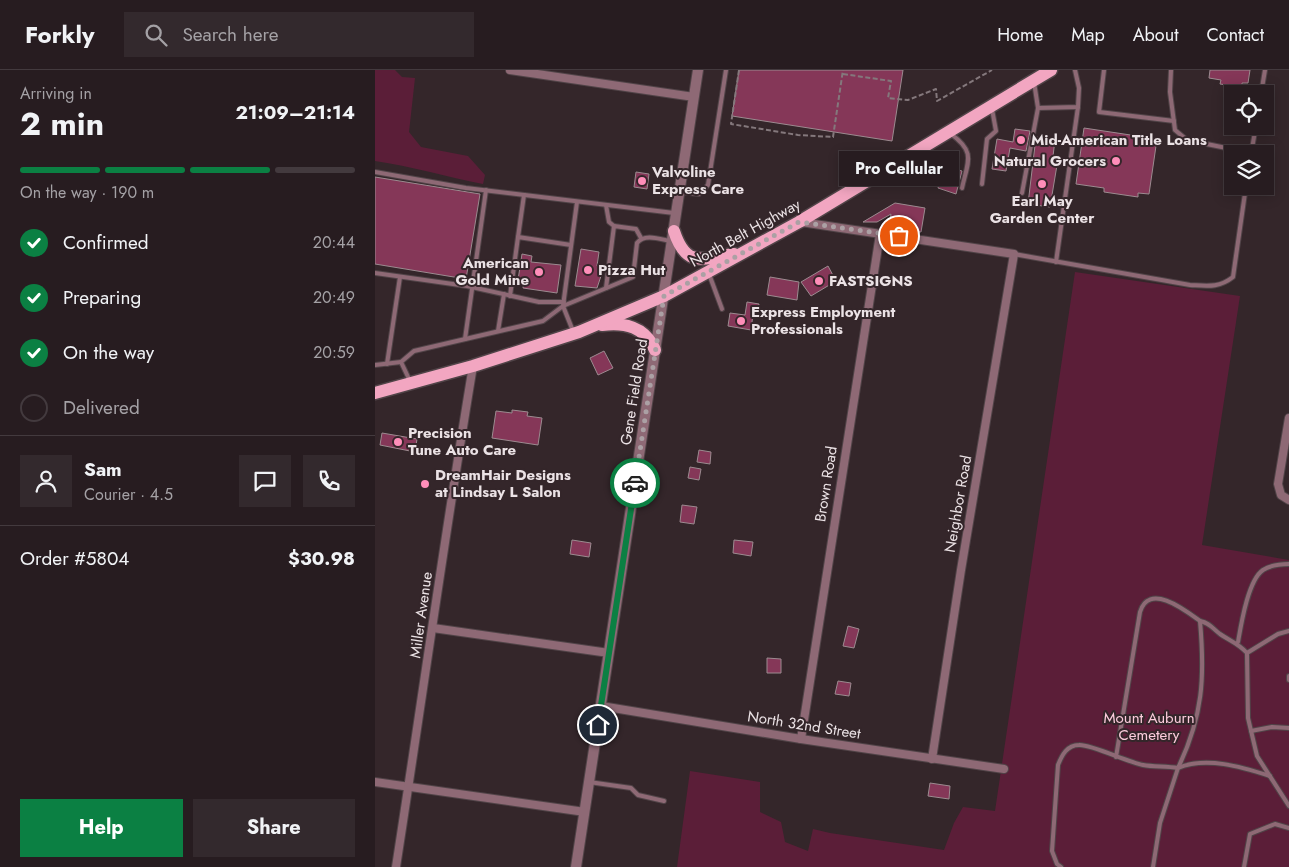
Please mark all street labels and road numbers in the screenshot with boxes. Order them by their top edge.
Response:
street label: North Belt Highway [686,193,805,273]
street label: Gene Field Road [615,337,653,447]
street label: Brown Road [809,445,843,523]
street label: Neighbor Road [939,454,977,554]
street label: Miller Avenue [404,570,438,660]
street label: North 32nd Street [746,705,863,745]

